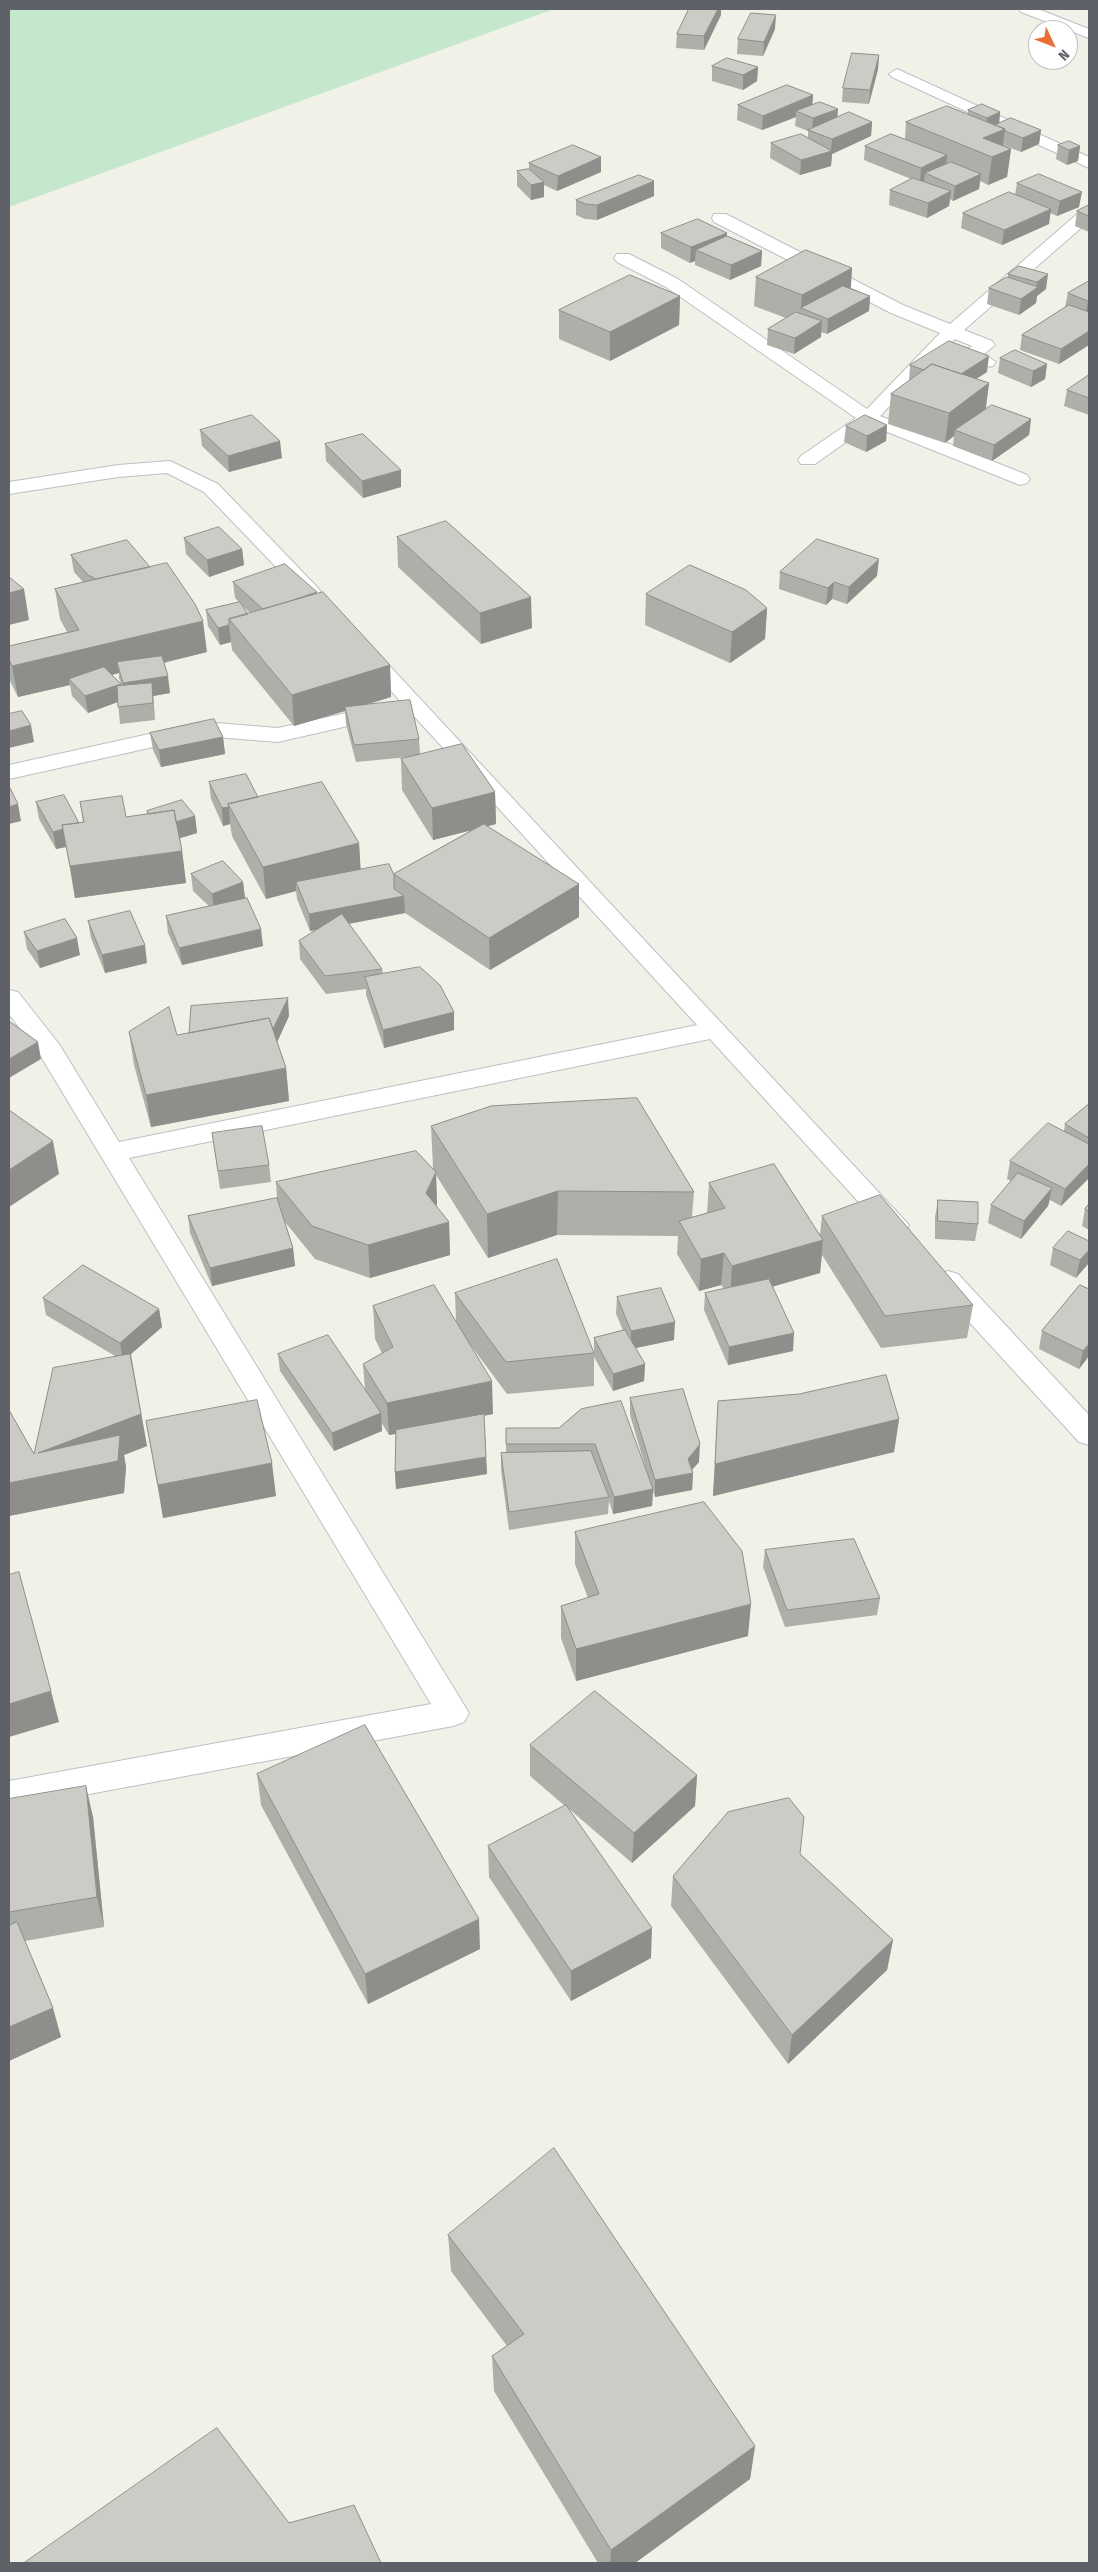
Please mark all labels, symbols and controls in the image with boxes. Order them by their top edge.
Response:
north arrow [1028,20,1078,70]
text: N [1055,46,1073,64]

